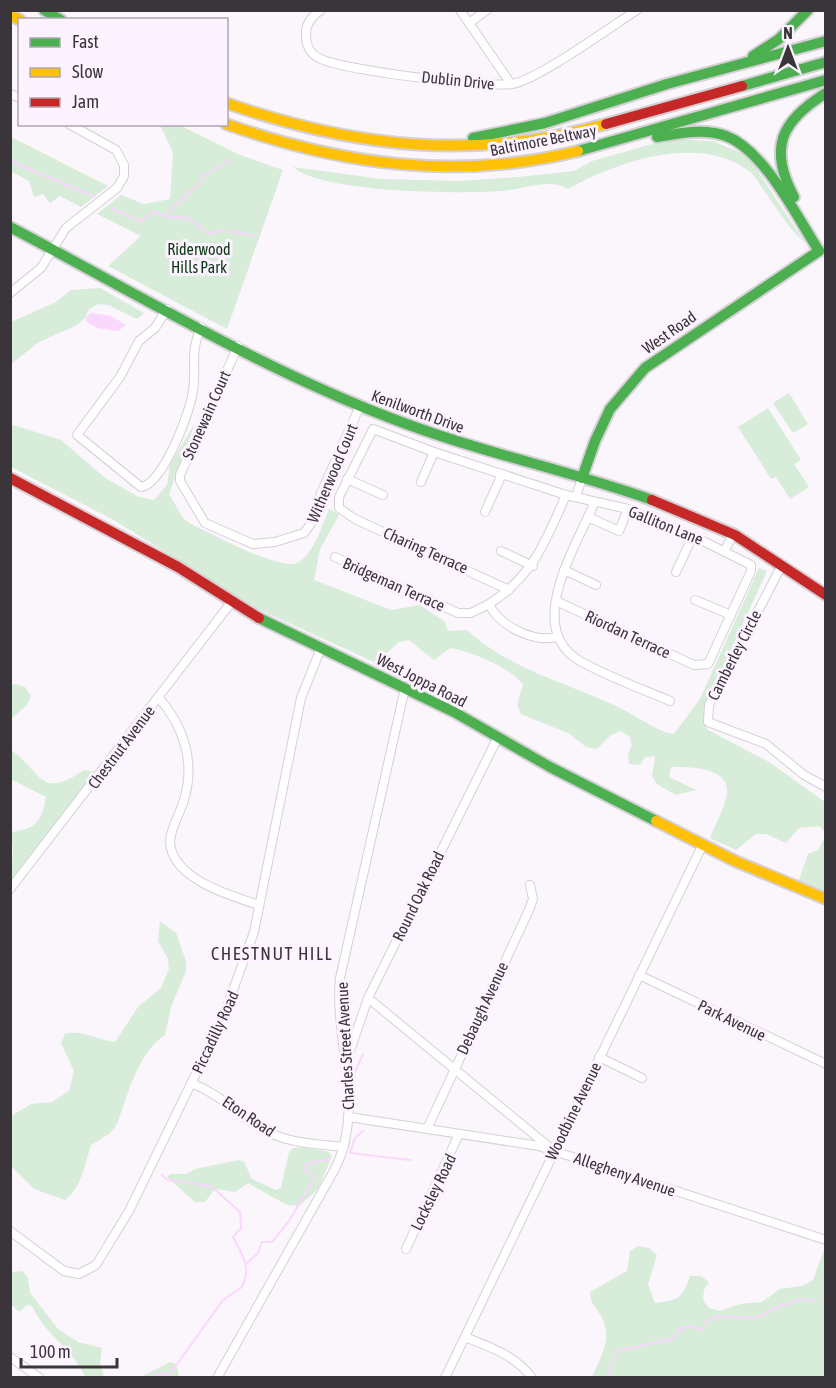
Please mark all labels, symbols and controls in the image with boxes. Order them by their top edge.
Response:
legend [18,18,228,126]
north arrow [758,18,818,78]
text: N [783,24,793,42]
text: Fast [72,31,99,52]
text: Slow [72,61,103,82]
street label: Dublin Drive [421,67,495,93]
text: Jam [72,91,99,112]
street label: Baltimore Beltway [488,121,598,160]
park label: Riderwood Hills Park [167,240,231,276]
street label: West Road [639,307,699,357]
street label: Stonewain Court [178,367,234,462]
street label: Kenilworth Drive [369,386,467,436]
street label: Witherwood Court [303,421,361,525]
street label: Galliton Lane [626,502,706,548]
street label: Charing Terrace [380,523,471,578]
street label: Bridgeman Terrace [340,554,448,615]
street label: Riordan Terrace [583,606,673,662]
street label: Camberley Circle [704,607,765,703]
street label: West Joppa Road [373,650,470,711]
street label: Chestnut Avenue [84,702,158,792]
street label: Round Oak Road [389,848,447,944]
district label: CHESTNUT HILL [211,943,333,964]
street label: Debaugh Avenue [453,959,512,1058]
street label: Charles Street Avenue [333,982,357,1110]
street label: Piccadilly Road [188,988,243,1077]
street label: Park Avenue [695,996,769,1044]
street label: Woodbine Avenue [542,1059,604,1163]
street label: Eton Road [219,1092,279,1140]
street label: Allegheny Avenue [572,1148,678,1201]
street label: Locksley Road [407,1151,460,1234]
scale bar [21,1331,117,1369]
text: 100 m [30,1341,71,1362]

